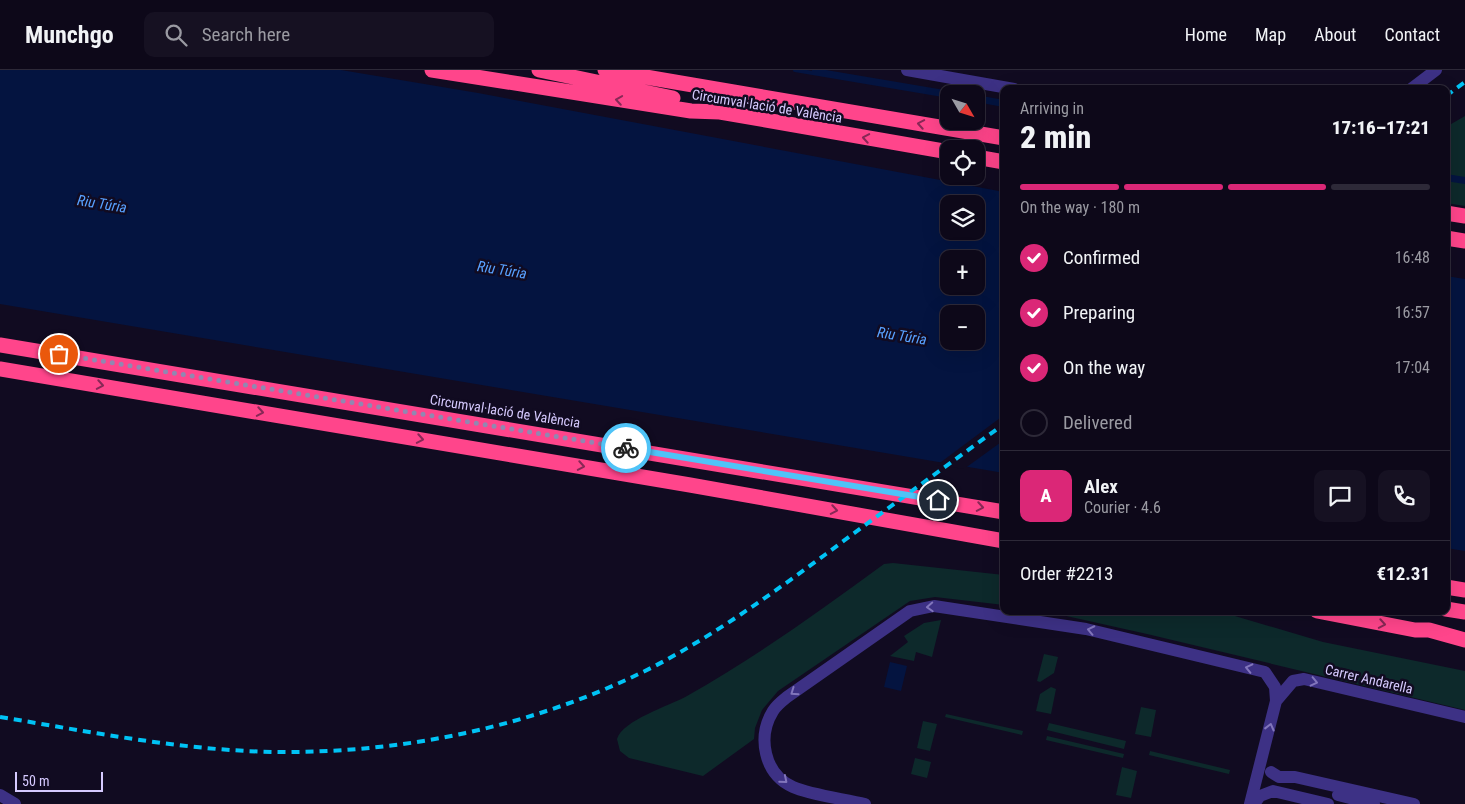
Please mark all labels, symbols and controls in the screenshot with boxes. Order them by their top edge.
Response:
search box [144,12,494,57]
text: Munchgo [25,21,114,49]
icon: search [162,21,190,49]
text: Search here [202,23,290,46]
text: Home [1185,24,1227,45]
text: Map [1255,24,1286,45]
text: About [1314,24,1356,45]
text: Contact [1384,24,1440,45]
north arrow [940,85,985,130]
map controls [940,85,985,350]
street label: Circumval·lació de València [691,86,843,126]
one-way arrow [615,95,624,105]
text: Arriving in [1020,99,1084,118]
text: 17:16–17:21 [1332,116,1430,139]
text: 2 min [1020,118,1091,156]
one-way arrow [917,119,926,129]
one-way arrow [862,133,871,143]
button: locate [940,140,985,185]
water label: Riu Túria [76,191,128,217]
button: layers [940,195,985,240]
text: On the way · 180 m [1020,198,1140,217]
icon: check [1020,244,1048,272]
text: Confirmed [1063,246,1140,269]
text: 16:48 [1395,248,1430,267]
button: + [940,250,985,295]
water label: Riu Túria [476,257,528,283]
icon: check [1020,299,1048,327]
text: Preparing [1063,301,1135,324]
text: 16:57 [1395,303,1430,322]
button: − [940,305,985,350]
water label: Riu Túria [876,323,928,349]
pin [38,333,80,375]
icon: bag [45,340,73,368]
icon: check [1020,354,1048,382]
text: On the way [1063,356,1145,379]
text: 17:04 [1395,358,1430,377]
one-way arrow [95,380,104,390]
street label: Circumval·lació de València [429,391,581,431]
one-way arrow [256,407,264,417]
text: Delivered [1063,411,1132,434]
courier [601,423,651,473]
one-way arrow [416,434,425,444]
icon: bike [612,434,640,462]
one-way arrow [576,461,585,471]
button: chat [1314,470,1366,522]
button: phone [1378,470,1430,522]
text: Alex [1084,475,1118,498]
pin [917,479,959,521]
text: A [1040,484,1052,507]
icon: home [924,486,952,514]
text: Courier · 4.6 [1084,498,1161,517]
one-way arrow [976,502,985,512]
one-way arrow [830,505,838,515]
text: Order #2213 [1020,562,1113,585]
text: €12.31 [1376,562,1430,585]
one-way arrow [926,601,934,612]
one-way arrow [1378,619,1387,629]
one-way arrow [1087,625,1095,636]
street label: Carrer Andarella [1324,661,1414,697]
one-way arrow [1246,663,1254,673]
one-way arrow [1310,676,1319,687]
one-way arrow [790,686,800,695]
one-way arrow [1264,722,1275,731]
scale bar [15,769,102,792]
text: 50 m [22,773,50,789]
one-way arrow [778,774,787,783]

